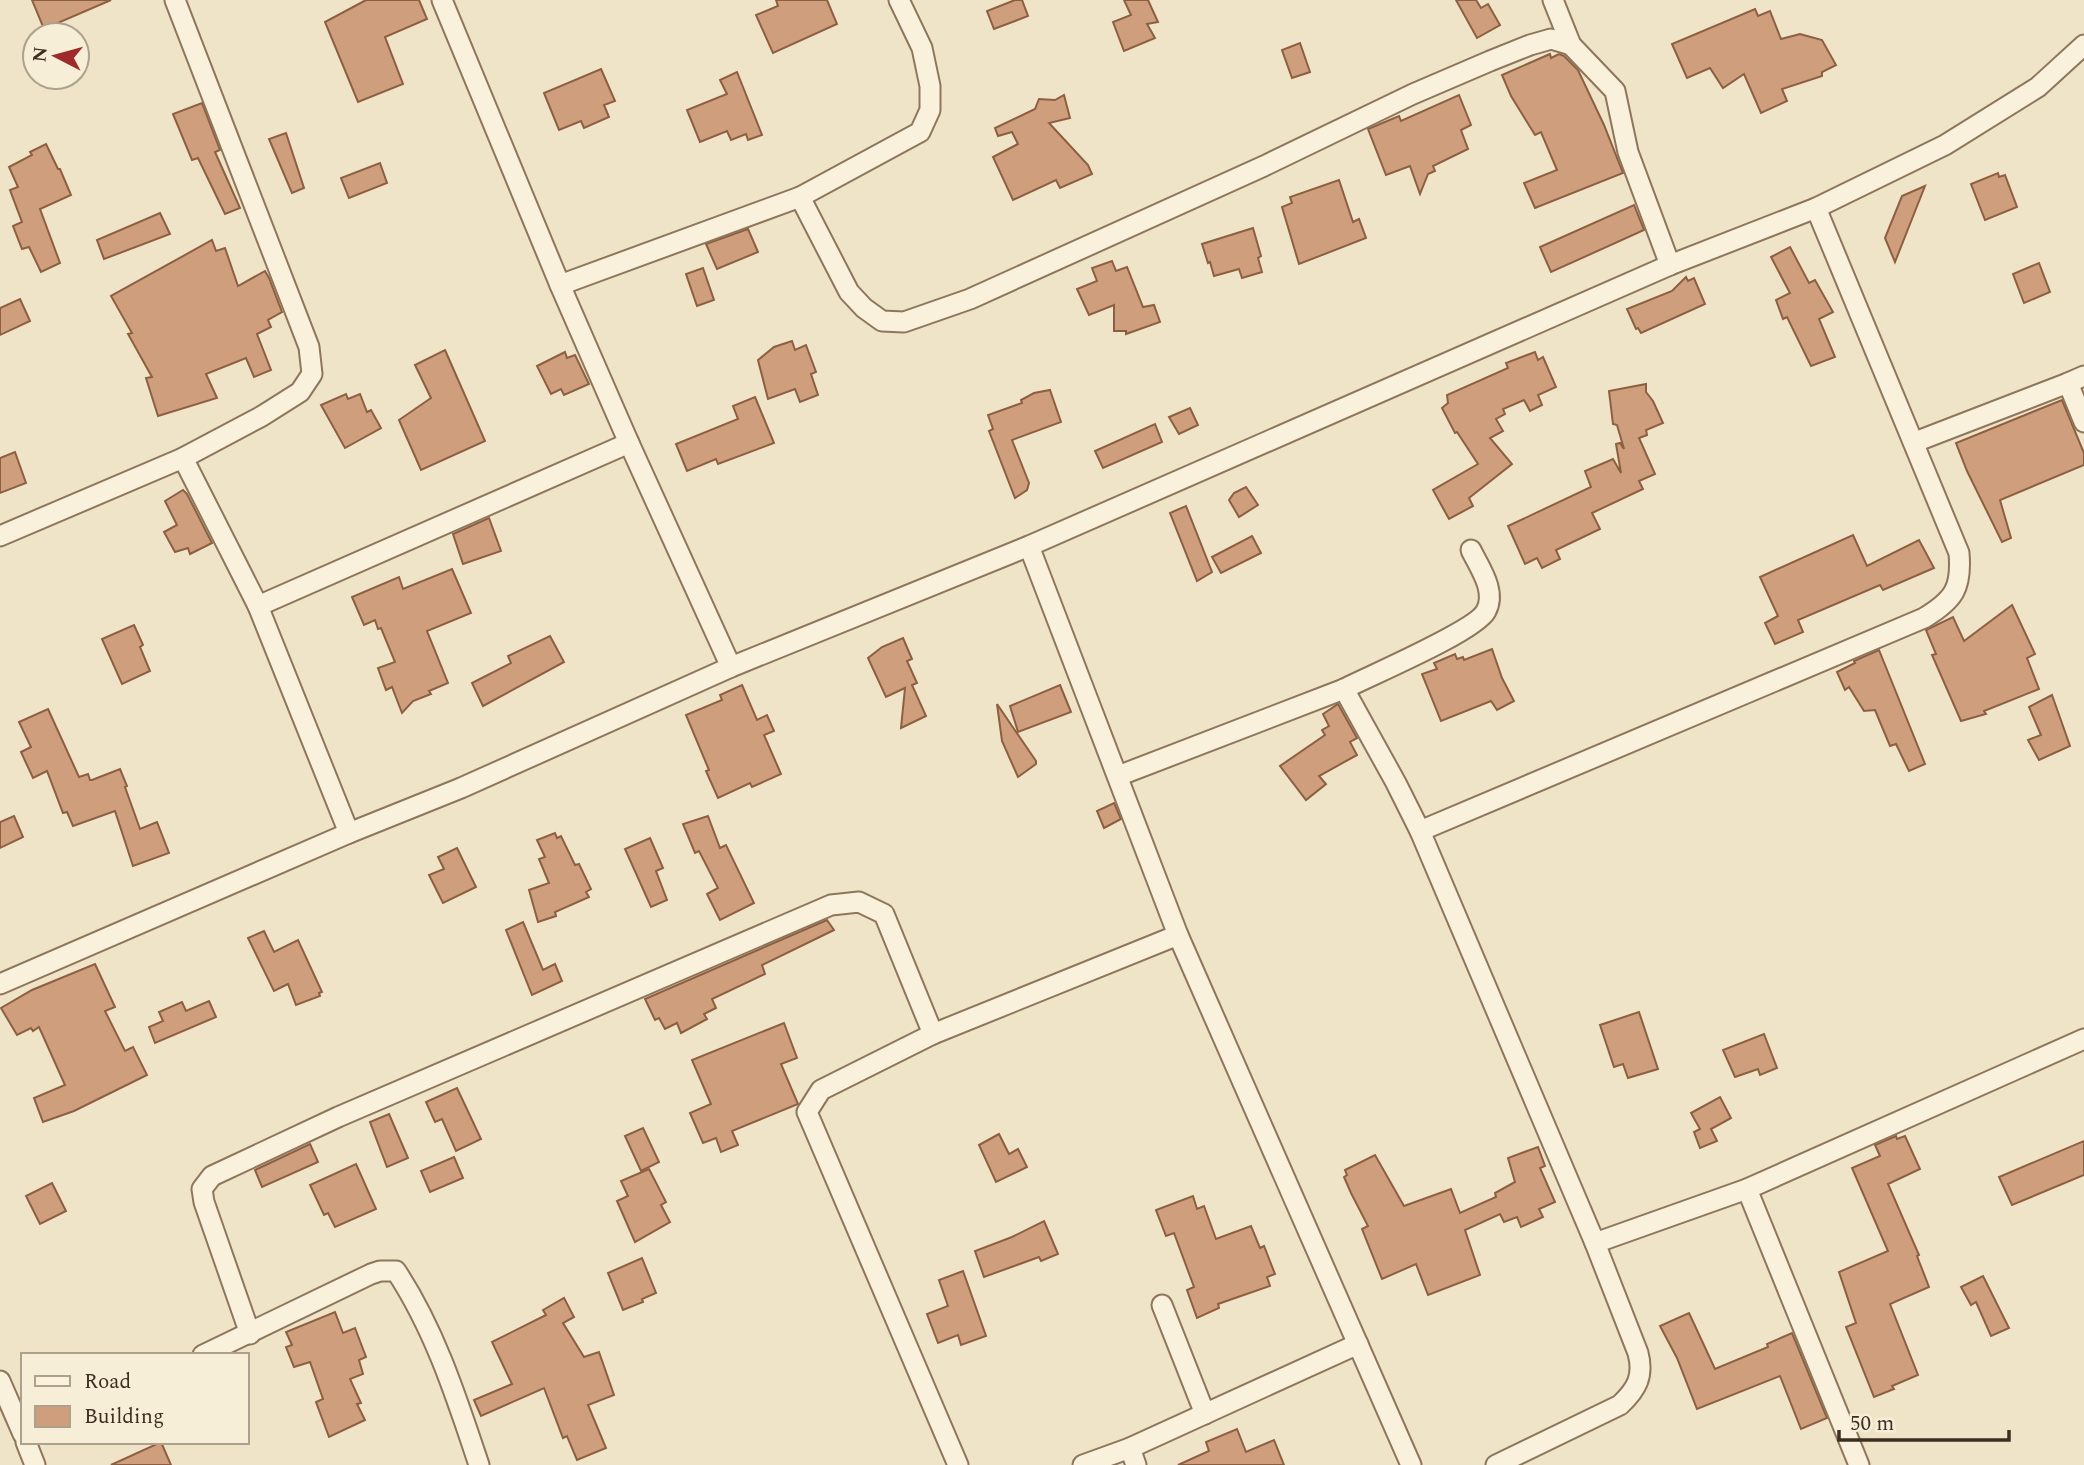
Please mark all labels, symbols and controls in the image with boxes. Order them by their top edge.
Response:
north arrow [21,21,91,91]
text: N [25,45,56,64]
legend [21,1353,248,1444]
text: Road [84,1366,131,1398]
scale bar [1839,1398,2009,1442]
text: Building [84,1401,164,1433]
text: 50 m [1850,1408,1894,1440]

